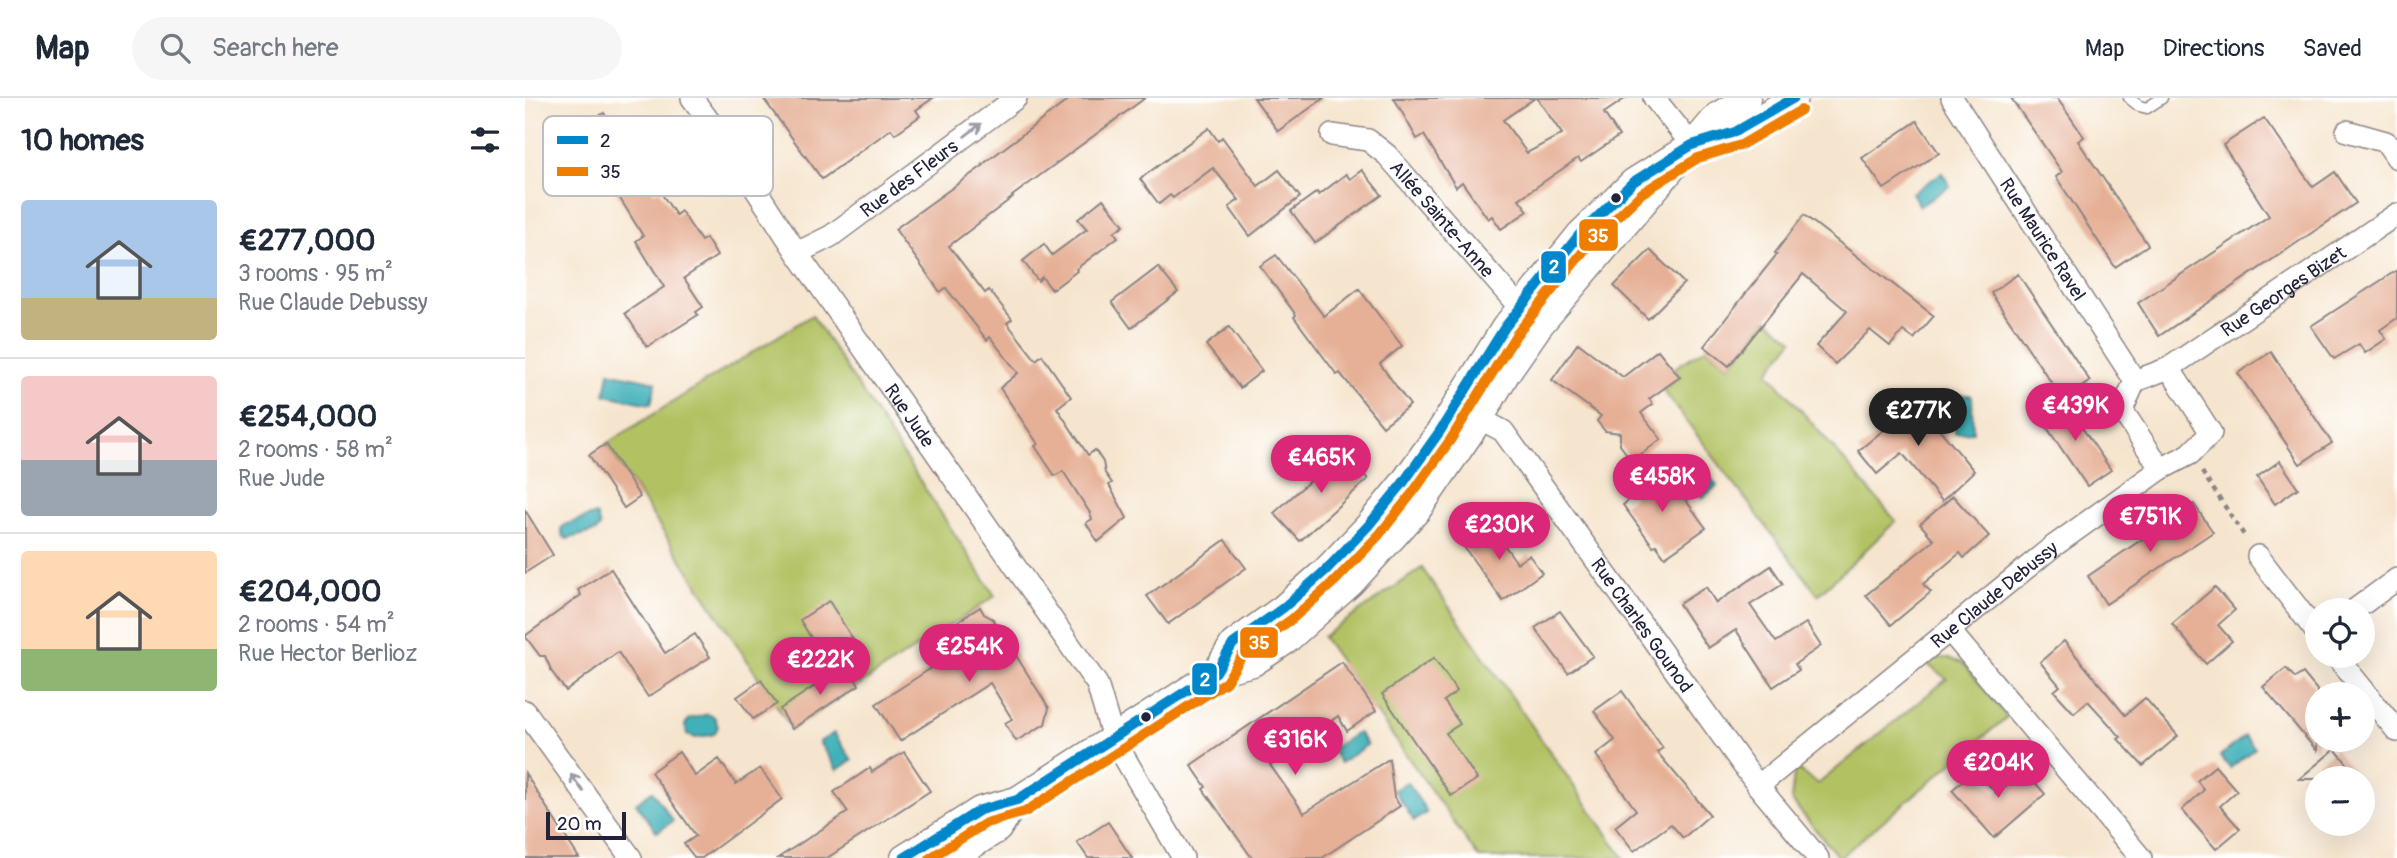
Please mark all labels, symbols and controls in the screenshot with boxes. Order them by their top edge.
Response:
search box [132,17,622,80]
text: Map [35,28,90,69]
icon: search [156,29,194,67]
text: Search here [212,32,339,64]
text: Map [2085,34,2125,63]
text: Directions [2163,34,2264,63]
text: Saved [2302,34,2362,63]
legend [543,116,773,196]
icon: filters [466,121,504,159]
text: 10 homes [21,122,144,159]
one-way arrow [964,122,982,137]
text: 2 [600,129,611,153]
street label: Rue des Fleurs [856,134,963,223]
street label: Allée Sainte-Anne [1384,156,1499,283]
text: 35 [600,160,621,184]
street label: Rue Maurice Ravel [1994,174,2091,306]
unlabelled marker [1609,191,1623,205]
line badge: 35 [1578,218,1619,252]
text: €277,000 [238,222,375,259]
text: 35 [1588,224,1608,248]
icon: home [77,228,161,312]
street label: Rue Georges Bizet [2216,241,2351,343]
line badge: 2 [1540,250,1567,284]
text: 2 [1549,255,1560,279]
text: 3 rooms · 95 m² [238,259,393,288]
text: Rue Claude Debussy [238,288,428,317]
street label: Rue Jude [879,380,940,453]
pin: €439K [2026,384,2124,443]
pin: €277K [1869,388,1967,448]
text: €439K [2041,391,2109,420]
text: €277K [1885,396,1951,425]
text: €254,000 [238,398,377,435]
icon: home [77,404,161,488]
text: 2 rooms · 58 m² [238,435,393,464]
pin: €465K [1272,436,1370,495]
text: €465K [1287,443,1355,472]
pin: €458K [1613,454,1711,514]
text: €458K [1629,462,1695,491]
text: Rue Jude [238,464,325,493]
pin: €751K [2101,494,2199,554]
text: €751K [2119,502,2181,531]
pin: €230K [1450,503,1548,562]
text: €230K [1464,510,1534,539]
street label: Rue Claude Debussy [1926,536,2063,654]
street label: Rue Charles Gounod [1585,554,1698,697]
text: €204,000 [238,573,382,610]
icon: home [77,579,161,663]
map controls [2305,598,2375,836]
button: locate [2305,598,2375,668]
text: 2 rooms · 54 m² [238,610,395,639]
pin: €254K [920,624,1018,684]
line badge: 35 [1239,626,1279,659]
text: 35 [1249,631,1269,655]
text: €254K [935,632,1003,661]
pin: €222K [771,638,869,697]
text: Rue Hector Berlioz [238,639,417,668]
text: €222K [786,645,854,674]
line badge: 2 [1191,662,1218,696]
text: 2 [1200,668,1211,692]
button: + [2305,682,2375,752]
unlabelled marker [1139,710,1153,724]
pin: €316K [1246,718,1344,777]
text: €316K [1263,725,1327,754]
pin: €204K [1949,740,2047,800]
text: €204K [1963,748,2033,777]
button: − [2305,766,2375,836]
one-way arrow [570,774,584,793]
scale bar [546,809,627,841]
text: 20 m [557,812,602,836]

